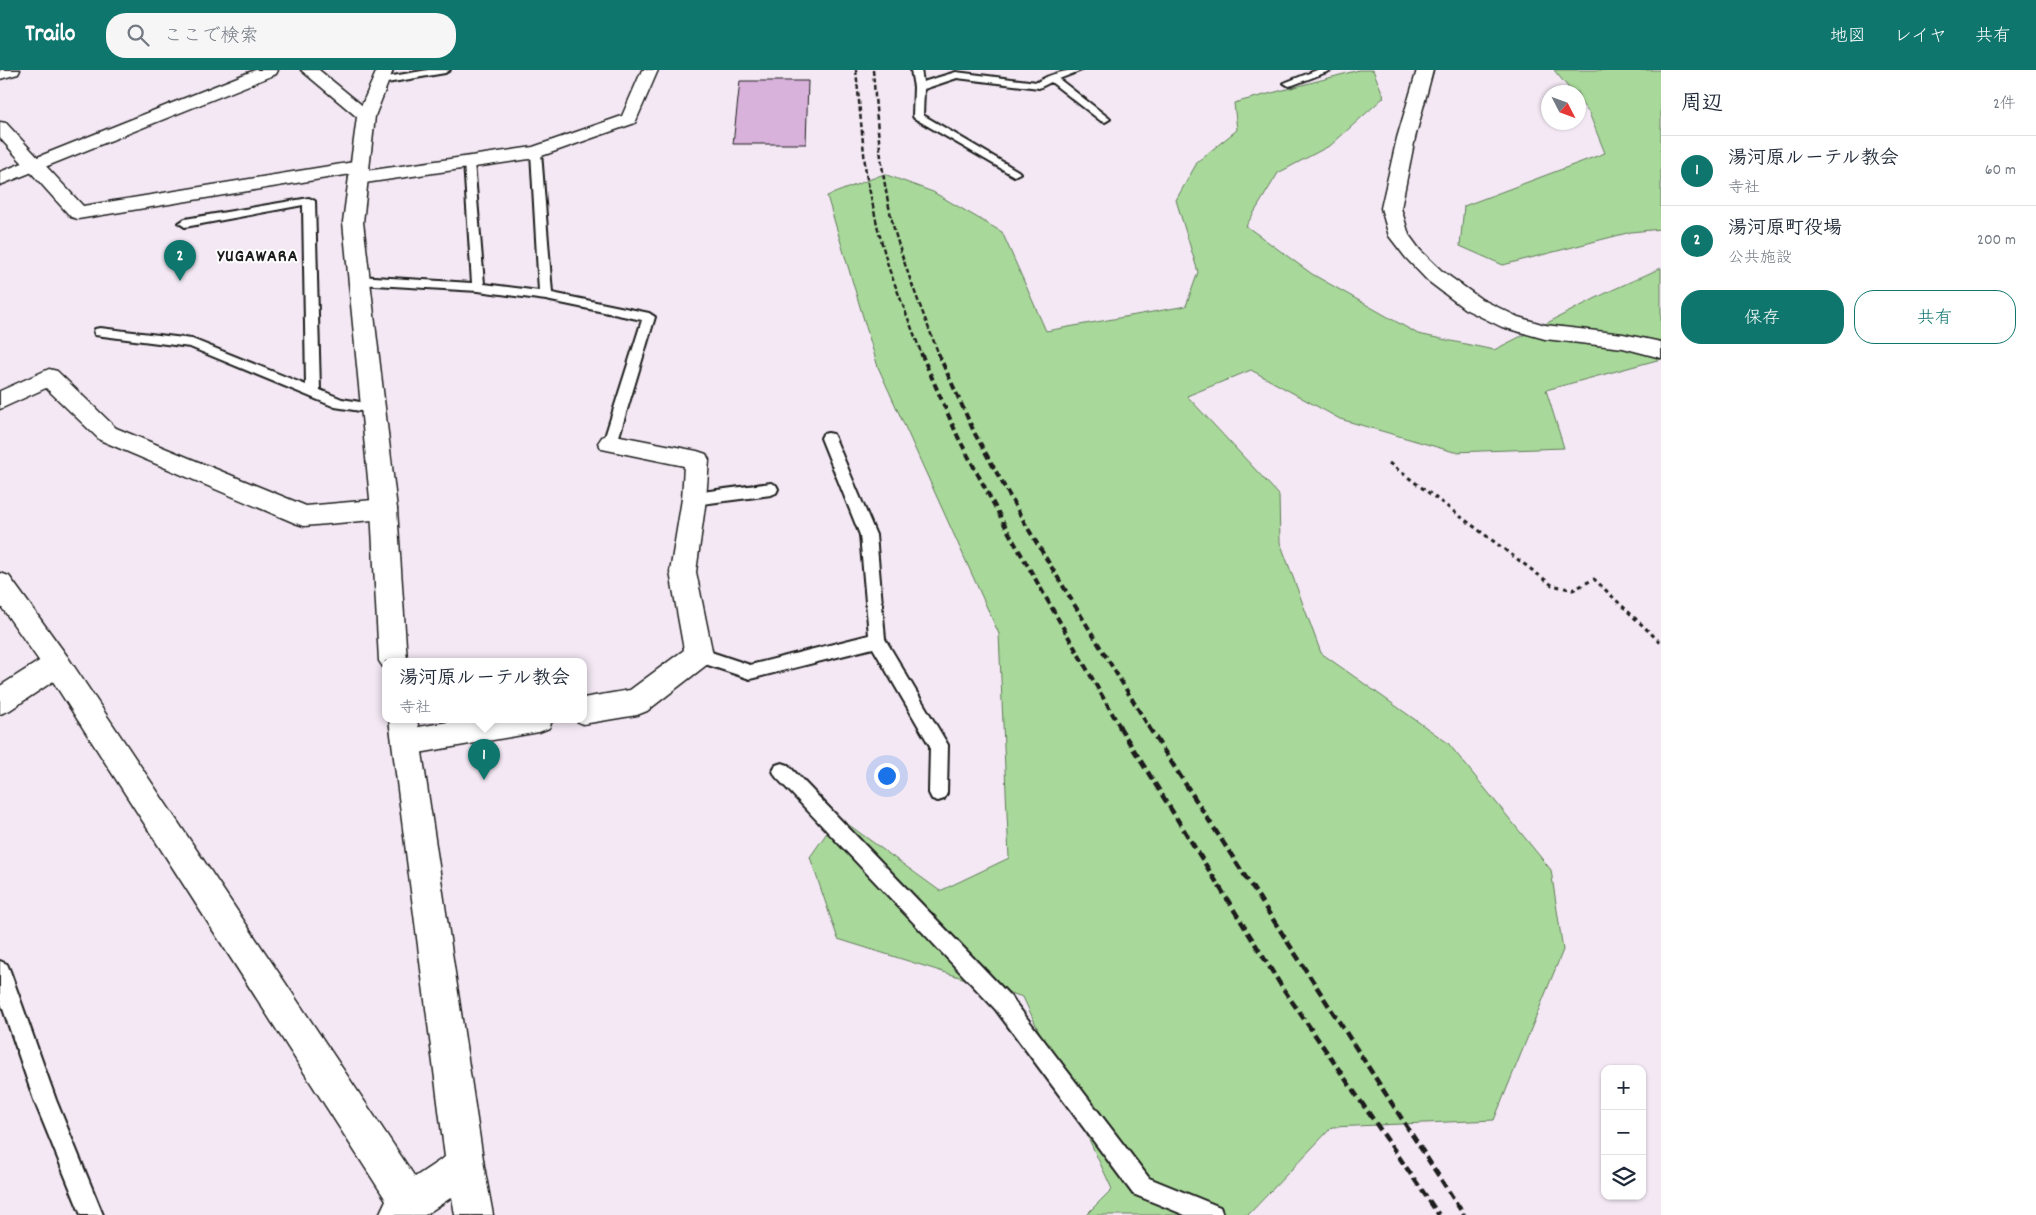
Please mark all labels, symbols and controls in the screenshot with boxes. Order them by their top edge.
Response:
search box [106,13,456,58]
text: Trailo [25,18,76,52]
icon: search [124,21,152,49]
text: ここで検索 [164,24,259,51]
text: 地図 [1830,25,1866,50]
text: レイヤ [1894,25,1947,50]
text: 共有 [1975,25,2011,50]
north arrow [1541,85,1586,130]
text: 周辺 [1681,90,1723,120]
text: 2件 [1993,93,2016,116]
text: 湯河原ルーテル教会 [1728,146,1899,173]
text: 1 [1695,159,1699,182]
text: 60 m [1985,159,2016,182]
text: 寺社 [1728,177,1760,200]
text: 湯河原町役場 [1728,216,1842,243]
text: 2 [1694,229,1701,252]
text: 200 m [1977,229,2016,252]
pin: 2 [164,240,196,281]
district label: YUGAWARA [217,245,298,270]
text: 公共施設 [1728,247,1792,270]
button: 保存 [1681,290,1844,344]
button: 共有 [1854,290,2016,344]
popup [382,658,587,723]
text: 湯河原ルーテル教会 [399,666,570,693]
text: 寺社 [399,697,431,720]
pin: 1 [468,739,500,780]
your location [874,763,900,789]
map controls [1601,1065,1646,1200]
button: + [1601,1065,1646,1110]
button: − [1601,1110,1646,1155]
button: layers [1601,1155,1646,1200]

